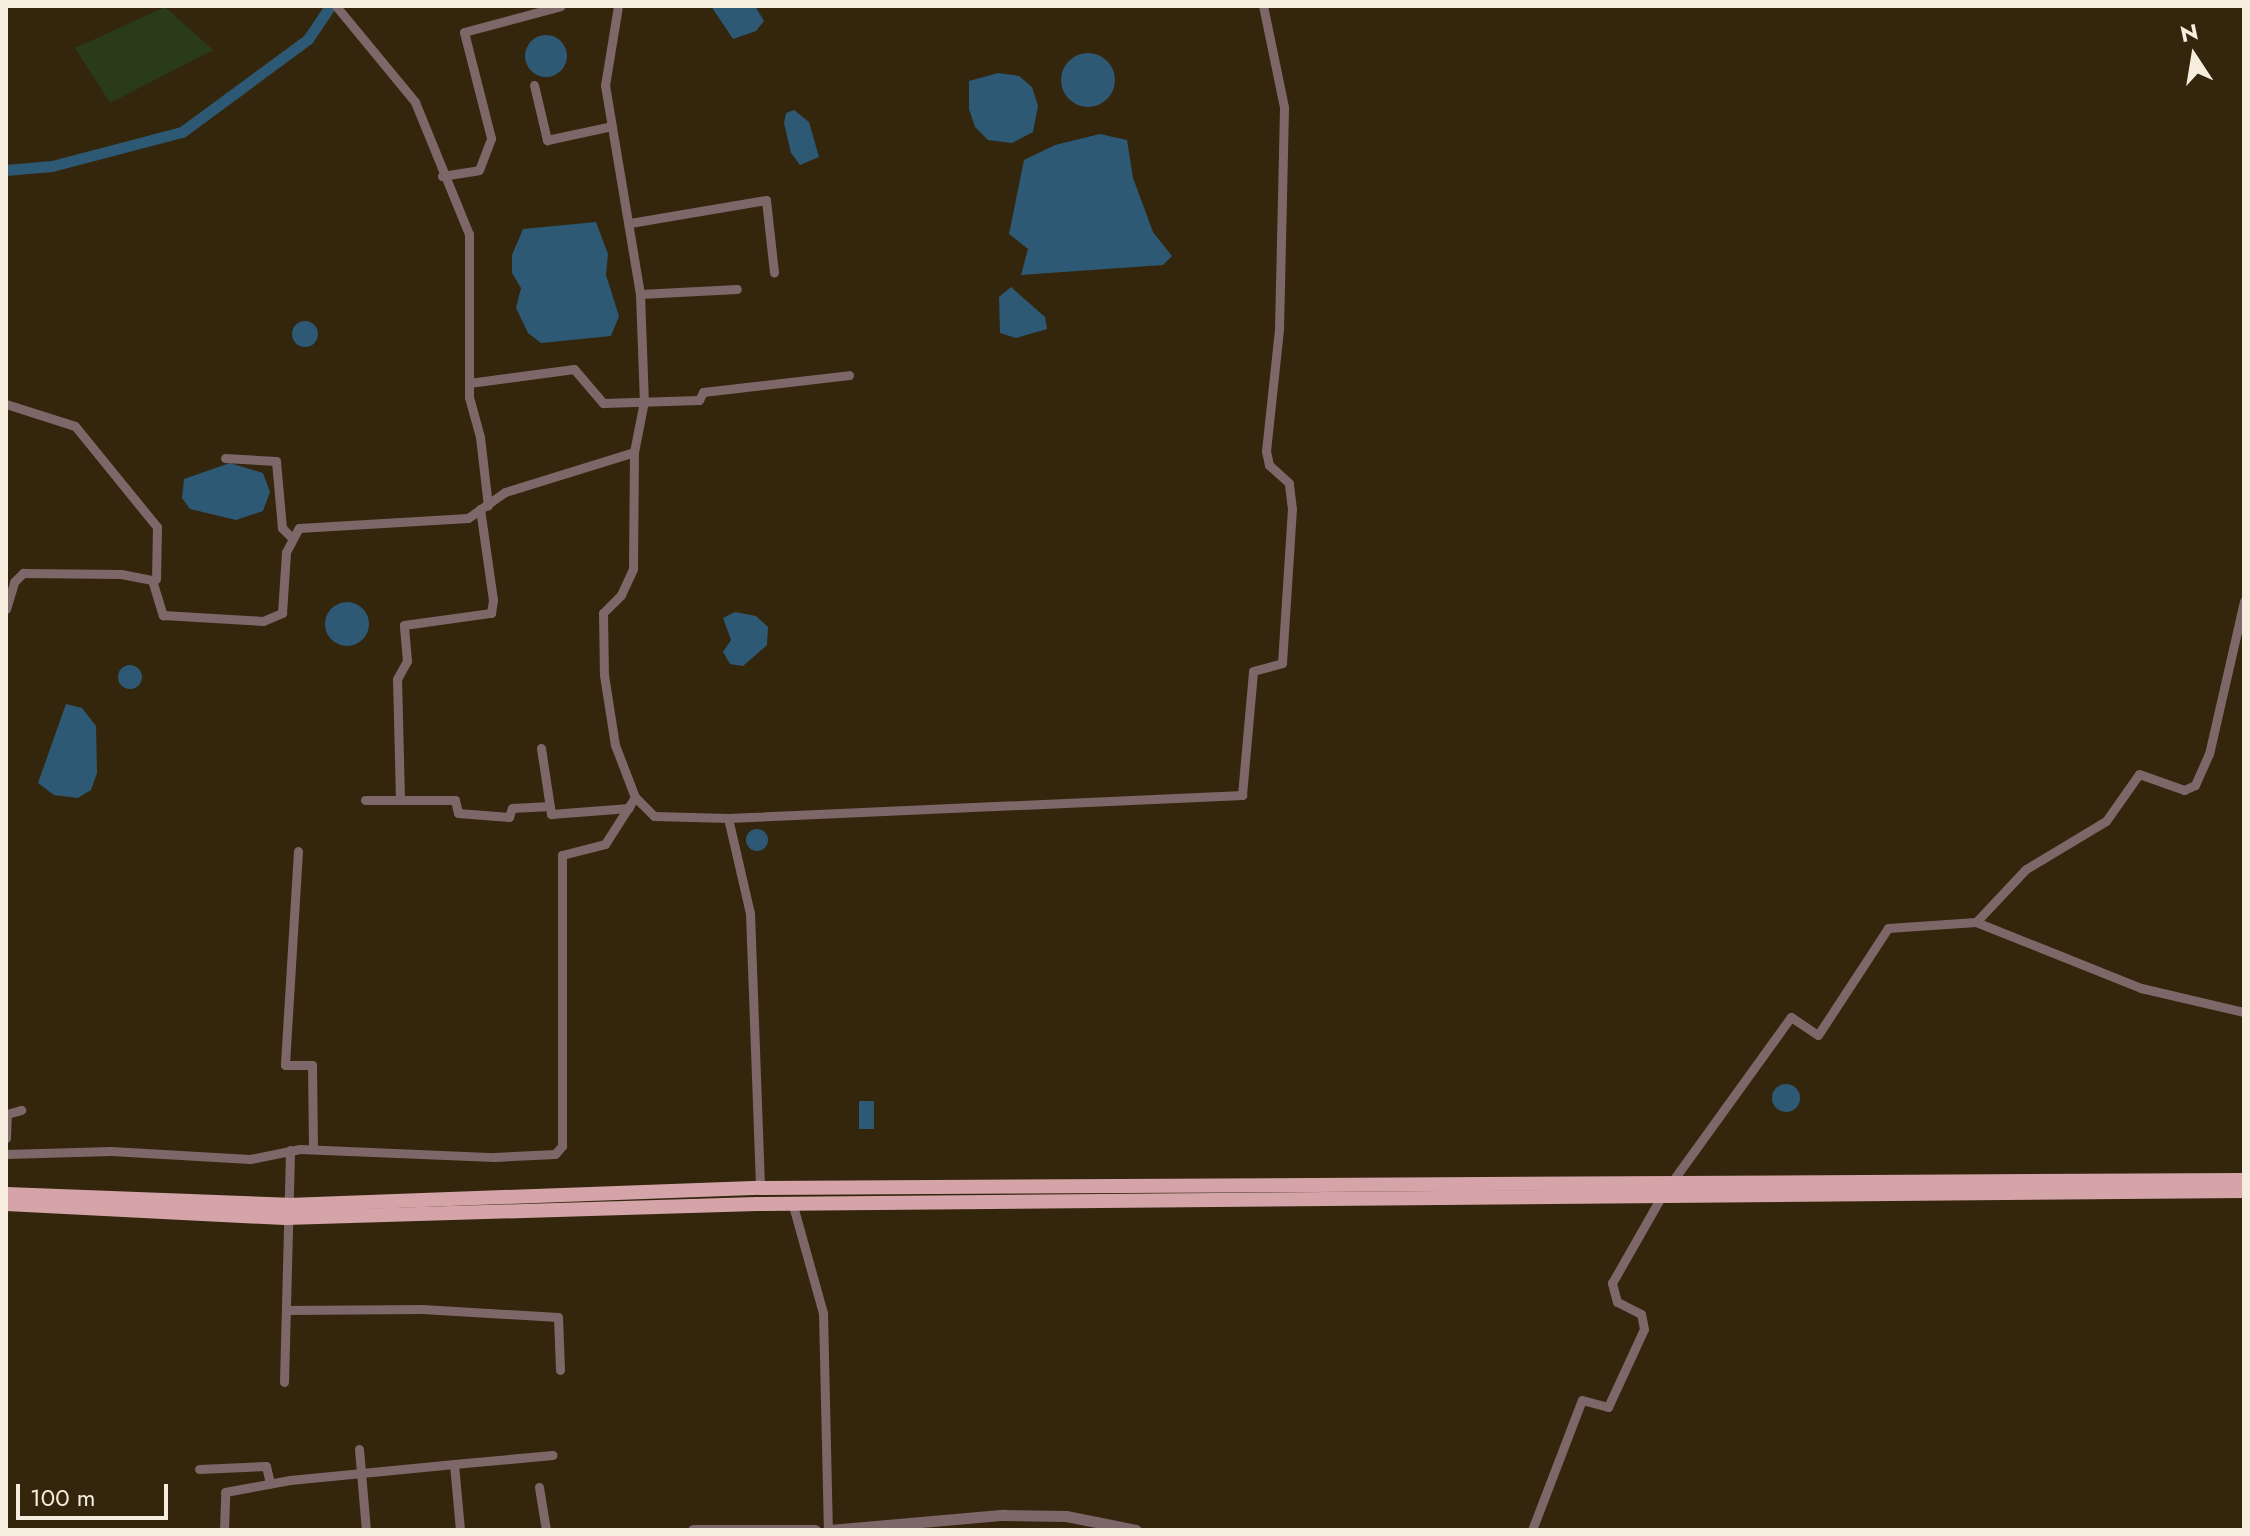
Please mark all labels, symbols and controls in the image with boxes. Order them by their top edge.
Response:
text: N [2177,15,2201,50]
north arrow [2154,16,2234,96]
scale bar [20,1468,172,1518]
text: 100 m [30,1480,96,1515]

